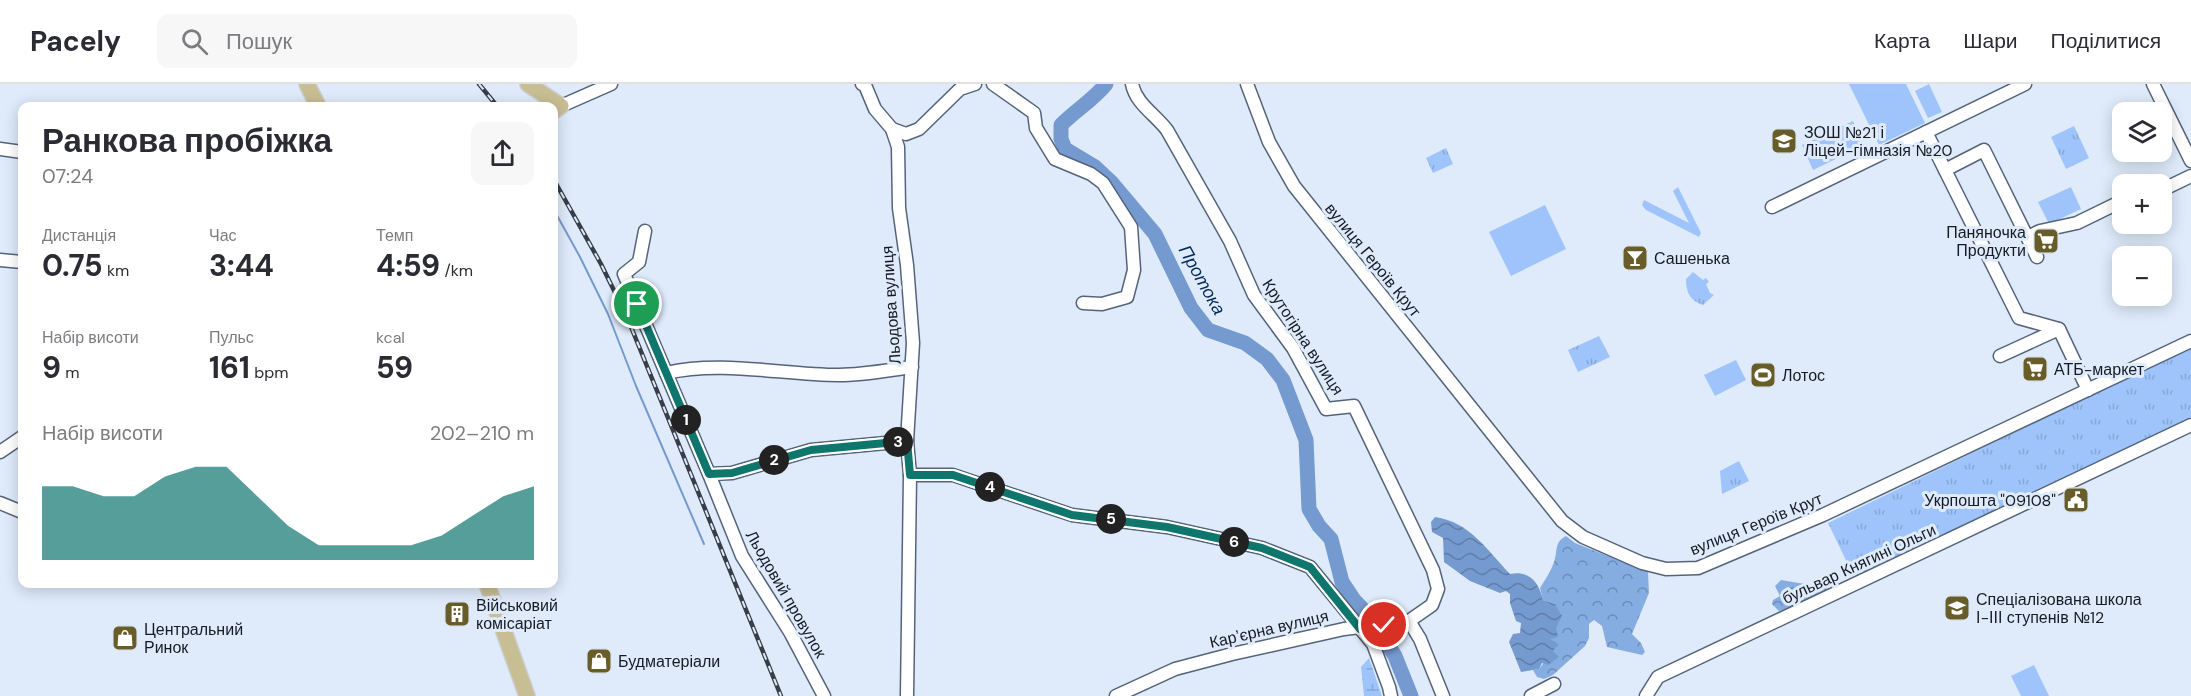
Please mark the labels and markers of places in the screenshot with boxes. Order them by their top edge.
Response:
place label: ЗОШ №21 і Ліцей-гімназія №20 [1804,122,1953,161]
school or university icon: ЗОШ №21 і Ліцей-гімназія №20 [1769,126,1799,156]
place label: Паняночка Продукти [1946,222,2026,261]
supermarket icon: Паняночка Продукти [2031,226,2061,256]
bar icon: Сашенька [1620,243,1650,273]
place label: Сашенька [1654,248,1730,269]
pin [611,278,662,329]
supermarket icon: АТБ-маркет [2020,354,2050,384]
place label: АТБ-маркет [2054,359,2145,380]
sports icon: Лотос [1748,360,1778,390]
place label: Лотос [1782,365,1825,386]
pin: 1 [671,405,701,435]
pin: 3 [883,427,913,457]
pin: 2 [759,445,789,475]
pin: 4 [975,472,1005,502]
public building icon: Укрпошта "09108" [2061,485,2091,515]
place label: Укрпошта "09108" [1924,490,2056,511]
pin: 5 [1096,504,1126,534]
pin: 6 [1219,527,1249,557]
place label: Спеціалізована школа І-ІІІ ступенів №12 [1976,589,2142,628]
school or university icon: Спеціалізована школа І-ІІІ ступенів №12 [1942,593,1972,623]
place label: Військовий комісаріат [476,595,558,634]
building icon: Військовий комісаріат [442,599,472,629]
pin [1358,599,1409,650]
place label: Центральний Ринок [144,619,243,658]
shop icon: Центральний Ринок [110,623,140,653]
shop icon: Будматеріали [584,646,614,676]
place label: Будматеріали [618,651,720,672]

